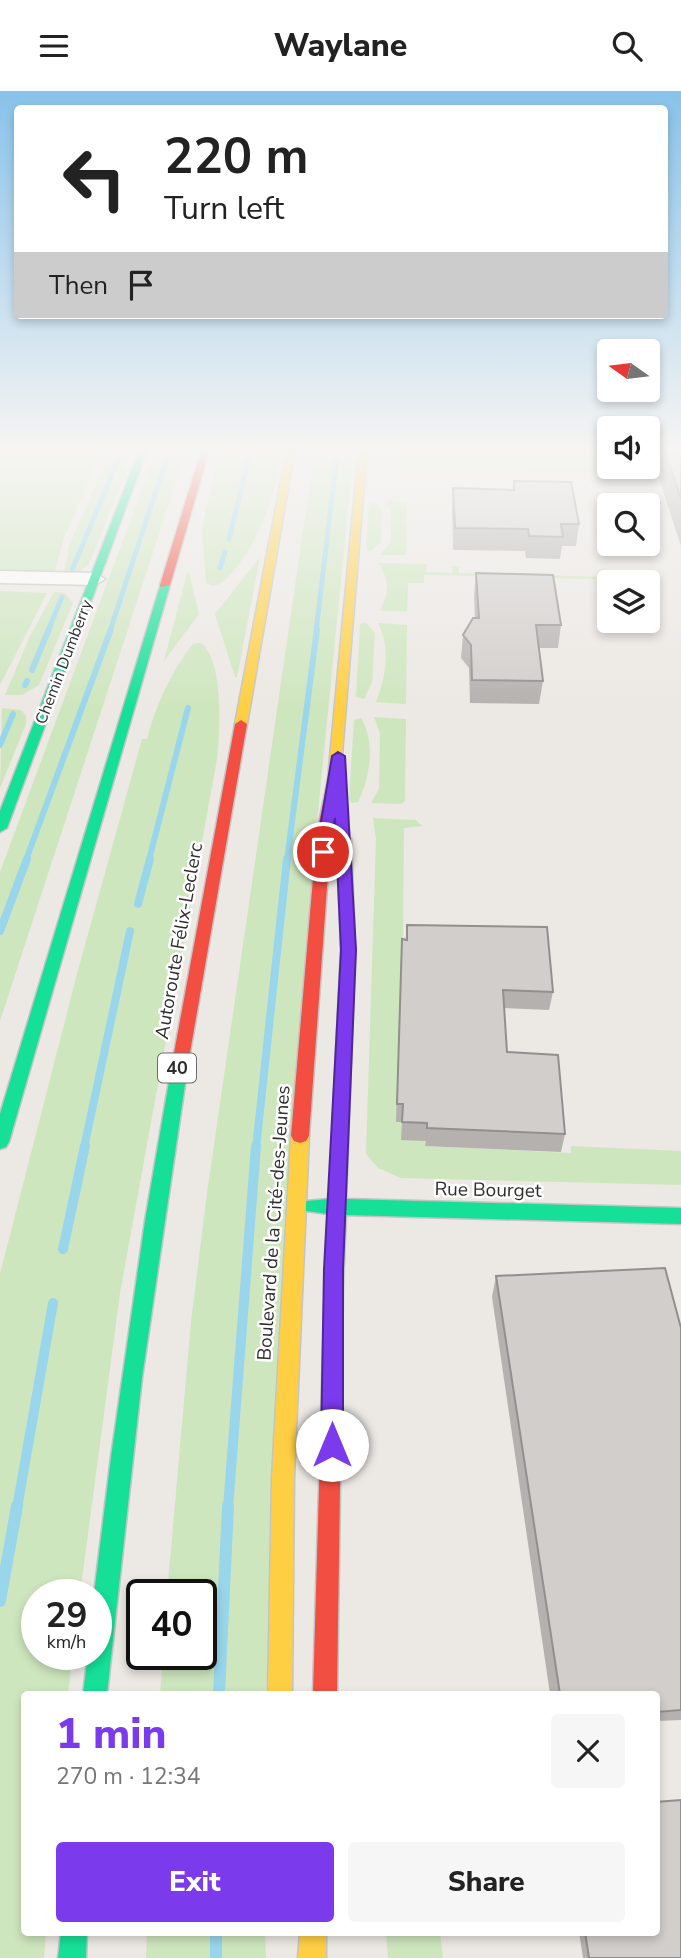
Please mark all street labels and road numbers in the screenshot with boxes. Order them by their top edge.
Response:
street label: Chemin Dumberry [30,596,98,727]
street label: Autoroute Félix-Leclerc [149,841,209,1041]
road number: 40 [158,1053,196,1083]
street label: Boulevard de la Cité-des-Jeunes [251,1085,297,1361]
street label: Rue Bourget [434,1176,542,1204]

